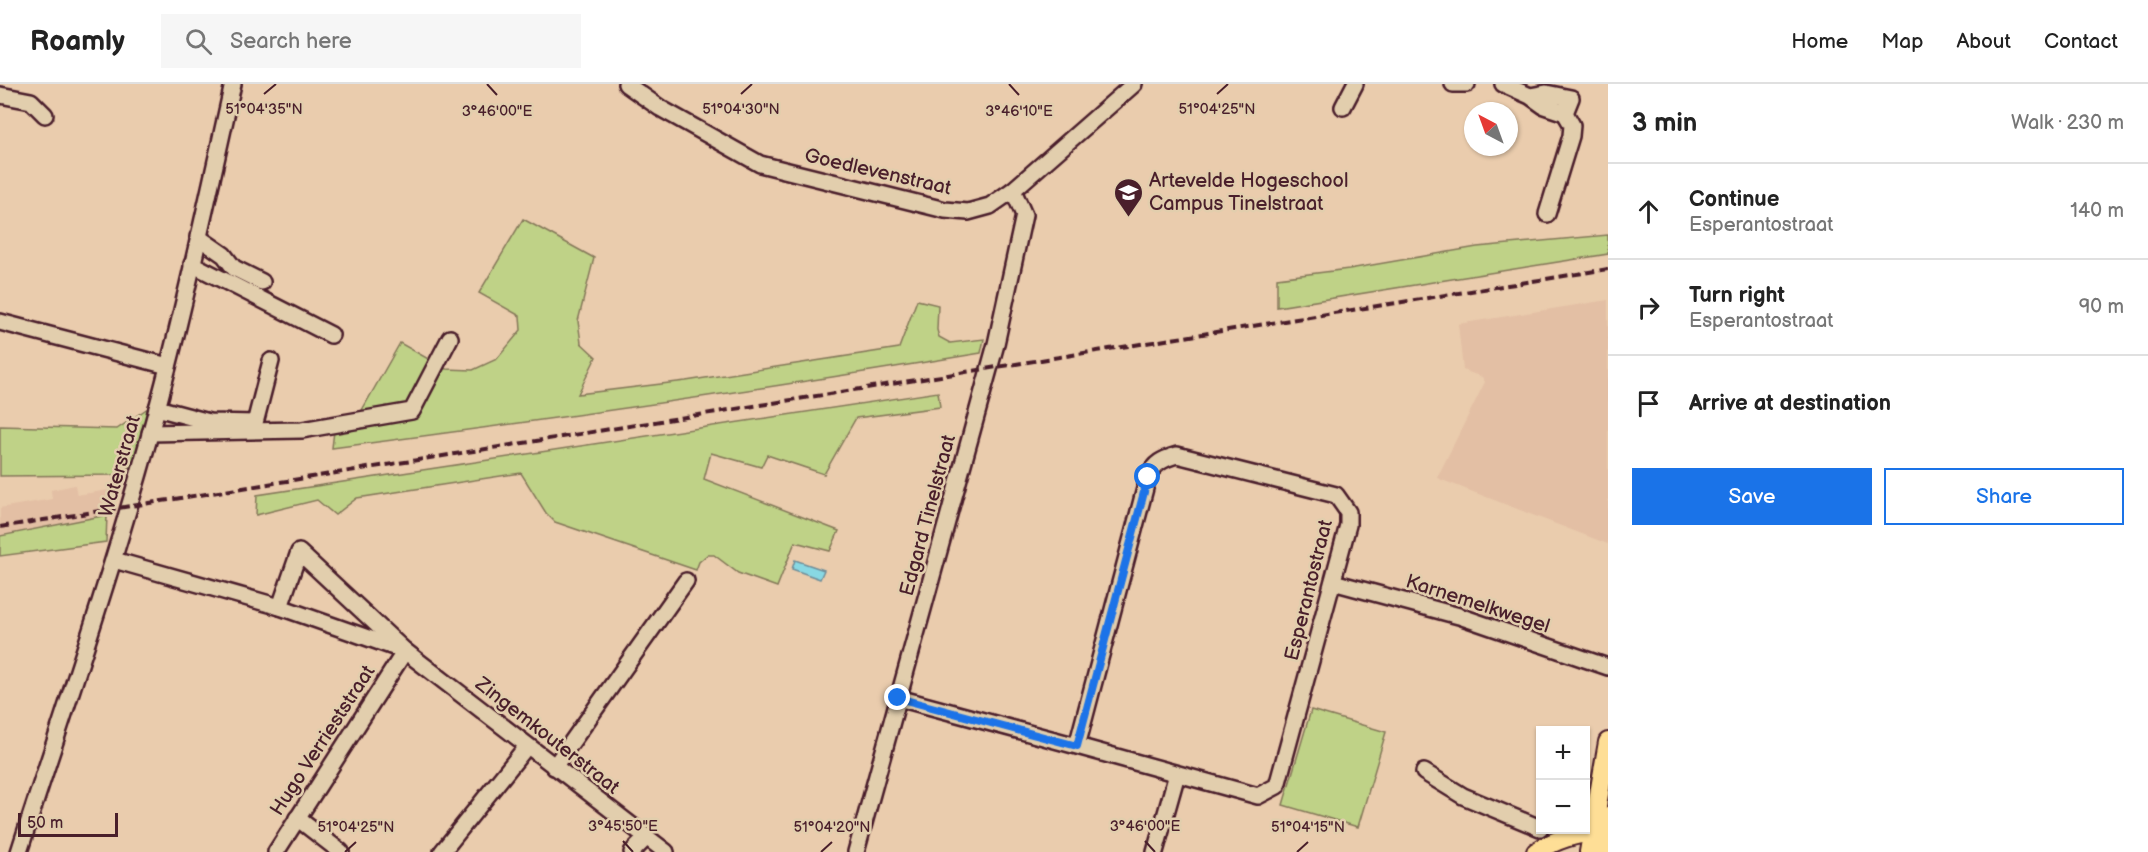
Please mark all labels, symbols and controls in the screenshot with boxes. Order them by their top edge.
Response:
search box [161,14,581,68]
text: Roamly [30,25,125,58]
icon: search [182,25,215,58]
text: Search here [230,28,352,55]
text: Home [1791,29,1848,54]
text: Map [1881,29,1923,54]
text: About [1956,29,2011,54]
text: Contact [2044,29,2118,54]
text: 51°04'35"N [225,100,303,119]
text: 51°04'30"N [702,100,780,119]
text: 51°04'25"N [1179,100,1255,119]
text: 3°46'00"E [462,102,532,121]
text: 3°46'10"E [985,102,1053,121]
north arrow [1464,102,1518,156]
text: 3 min [1632,108,1697,139]
text: Walk · 230 m [2011,111,2124,135]
street label: Goedlevenstraat [802,143,954,201]
place label: Artevelde Hogeschool Campus Tinelstraat [1149,169,1348,216]
school or university icon: Artevelde Hogeschool Campus Tinelstraat [1112,176,1144,218]
text: Continue [1689,186,1779,213]
icon: ahead [1632,195,1665,228]
text: 140 m [2070,199,2124,223]
text: Esperantostraat [1689,213,1834,237]
text: Turn right [1689,282,1785,309]
icon: right [1632,291,1665,324]
text: 90 m [2079,295,2124,319]
text: Esperantostraat [1689,309,1834,333]
icon: arrive [1632,387,1665,420]
text: Arrive at destination [1689,390,1891,417]
street label: Waterstraat [94,413,146,520]
street label: Edgard Tinelstraat [895,432,961,598]
route start [1134,463,1160,489]
button: Save [1632,468,1872,525]
button: Share [1884,468,2124,525]
street label: Esperantostraat [1280,517,1338,663]
street label: Karnemelkwegel [1403,569,1553,639]
street label: Hugo Verrieststraat [265,661,380,820]
street label: Zingemkouterstraat [470,671,624,799]
route end [884,684,910,710]
map controls [1536,726,1590,834]
button: + [1536,726,1590,780]
button: − [1536,780,1590,834]
scale bar [18,810,118,838]
text: 50 m [27,814,63,833]
text: 3°45'50"E [588,817,658,836]
text: 3°46'00"E [1110,817,1180,836]
text: 51°04'25"N [318,818,394,837]
text: 51°04'20"N [793,818,871,837]
text: 51°04'15"N [1271,818,1345,837]

